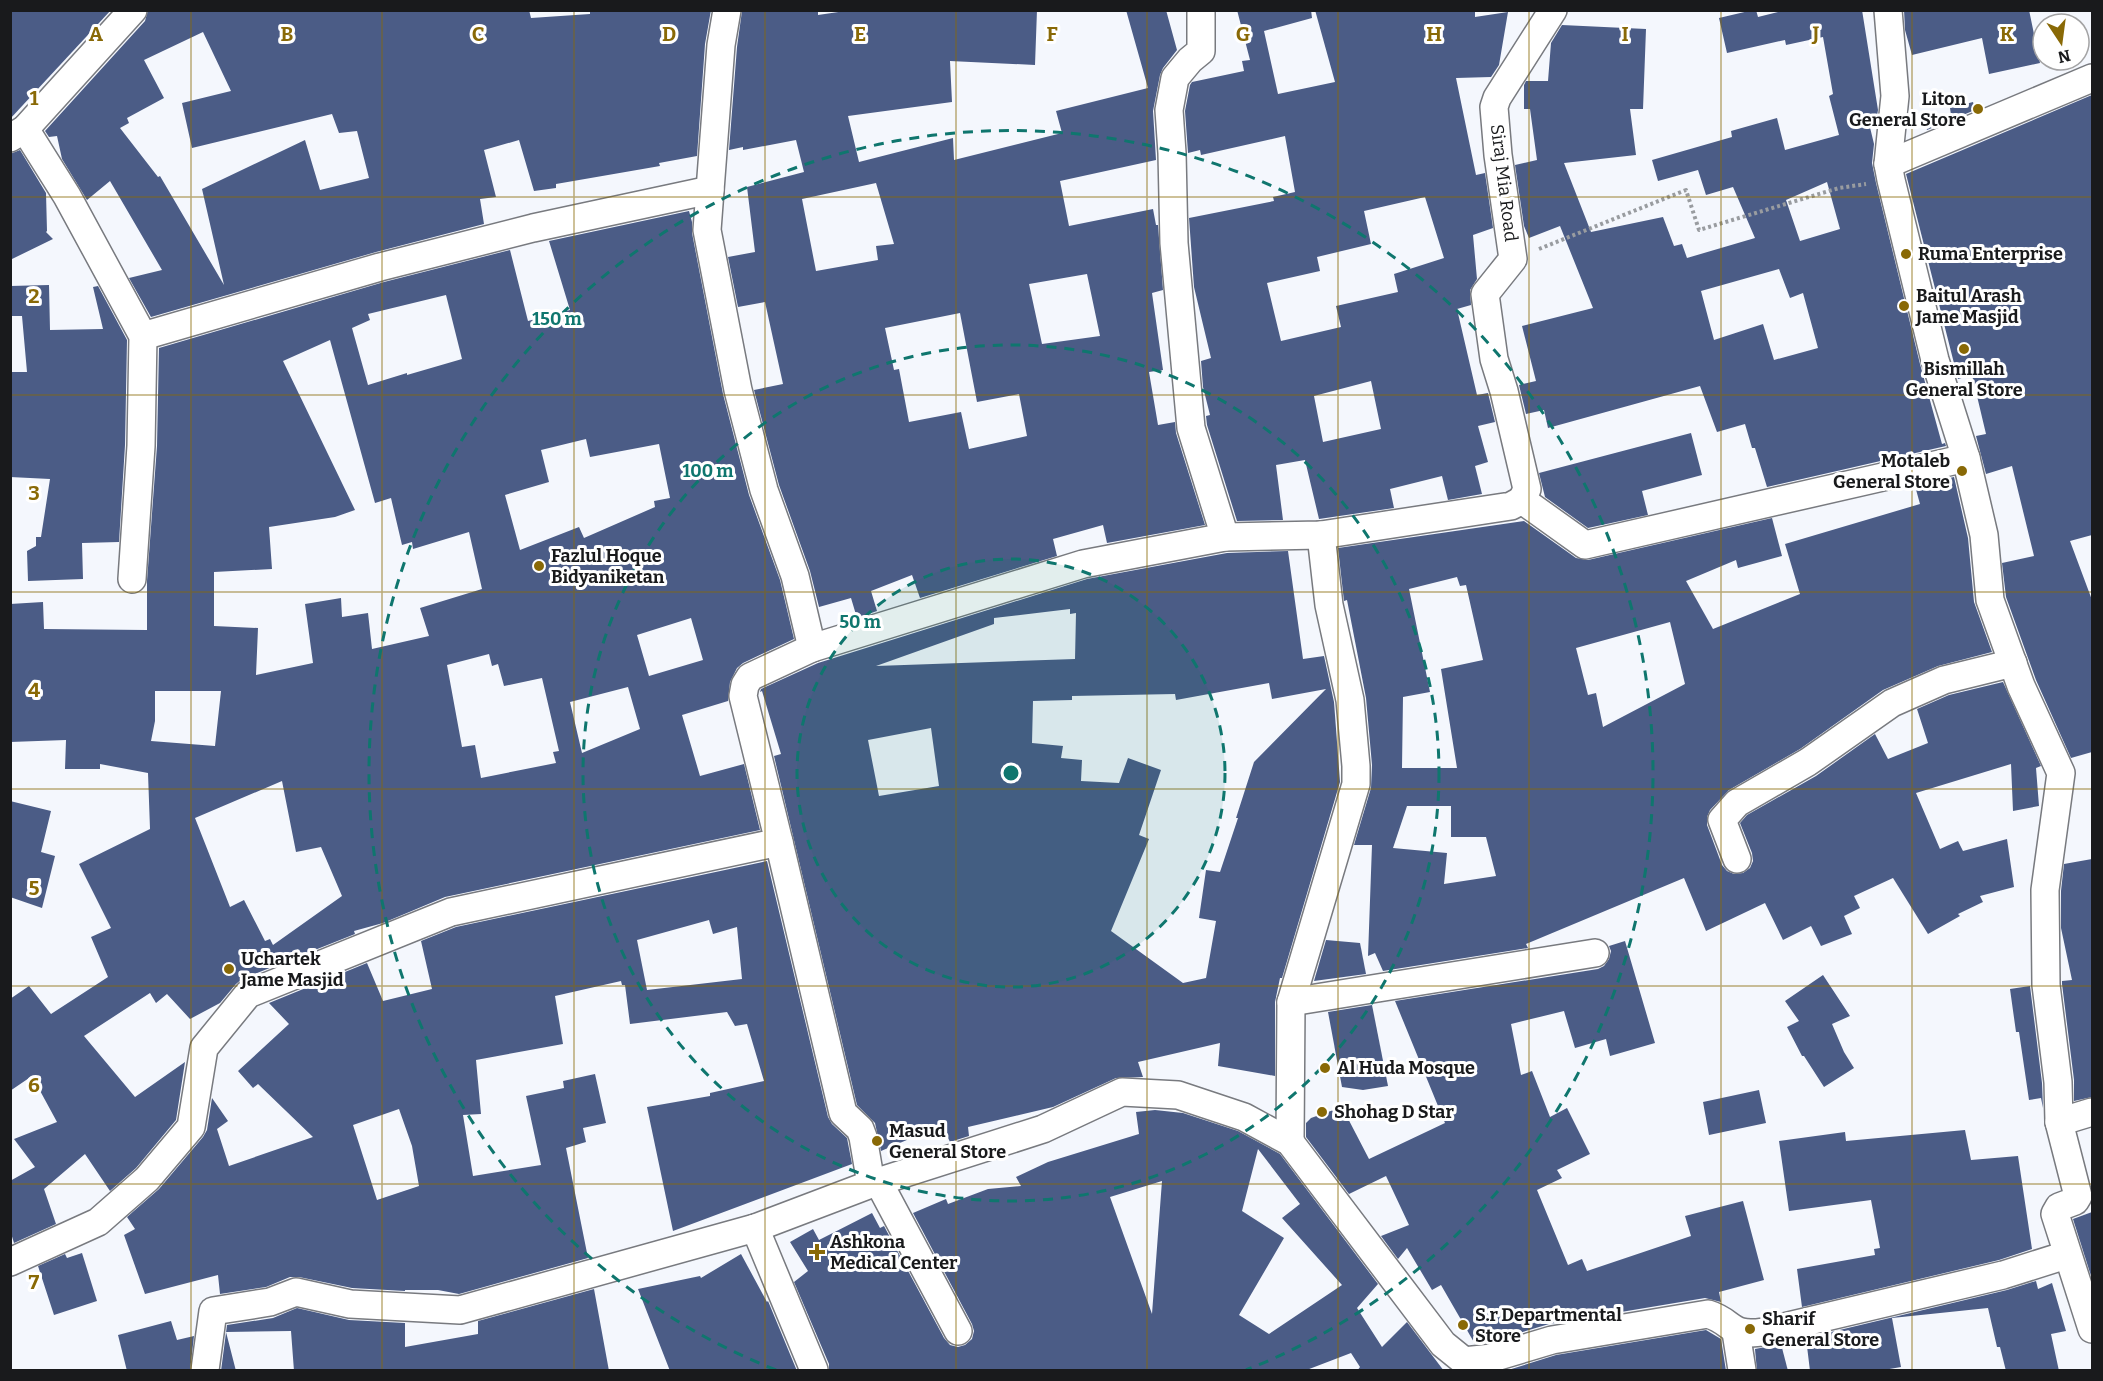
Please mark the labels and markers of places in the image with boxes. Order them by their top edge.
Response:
place label: Liton General Store [1849,88,1966,131]
marker: Liton General Store [1971,102,1985,116]
place label: Ruma Enterprise [1918,243,2063,265]
marker: Ruma Enterprise [1899,247,1913,261]
place label: Baitul Arash Jame Masjid [1915,285,2022,328]
marker: Baitul Arash Jame Masjid [1897,299,1911,313]
marker: Bismillah General Store [1957,342,1971,356]
place label: Bismillah General Store [1905,358,2023,401]
place label: Motaleb General Store [1833,450,1950,493]
marker: Motaleb General Store [1955,464,1969,478]
place label: Fazlul Hoque Bidyaniketan [551,545,665,588]
marker: Fazlul Hoque Bidyaniketan [532,559,546,573]
centre of rings [1001,763,1021,783]
place label: Uchartek Jame Masjid [240,948,344,991]
marker: Uchartek Jame Masjid [222,962,236,976]
place label: Al Huda Mosque [1337,1057,1475,1079]
marker: Al Huda Mosque [1318,1061,1332,1075]
place label: Shohag D Star [1334,1101,1454,1123]
marker: Shohag D Star [1315,1105,1329,1119]
place label: Masud General Store [889,1120,1006,1163]
marker: Masud General Store [870,1134,884,1148]
place label: Ashkona Medical Center [830,1231,958,1274]
marker: Ashkona Medical Center [808,1243,826,1261]
place label: S.r Departmental Store [1475,1304,1622,1347]
place label: Sharif General Store [1762,1308,1879,1351]
marker: S.r Departmental Store [1456,1318,1470,1332]
marker: Sharif General Store [1743,1322,1757,1336]

